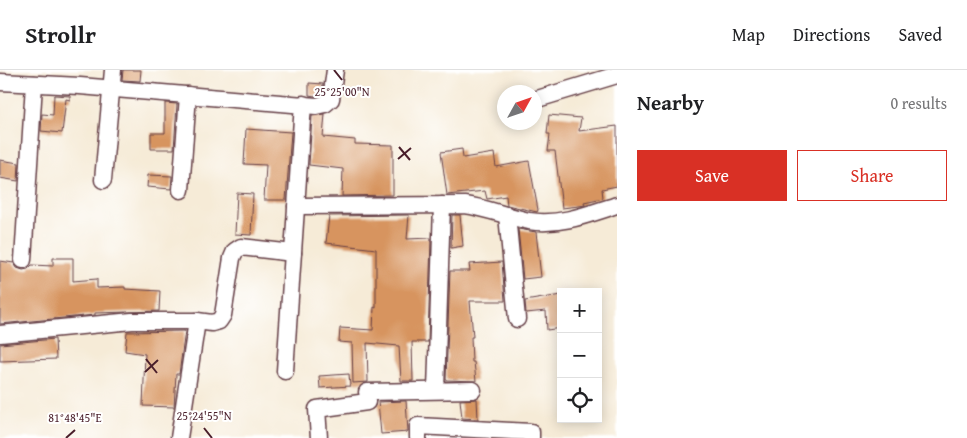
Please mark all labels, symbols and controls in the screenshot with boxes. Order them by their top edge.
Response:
text: Strollr [25,17,96,52]
text: Map [732,21,765,48]
text: Directions [793,21,870,48]
text: Saved [898,21,942,48]
text: 25°25'00"N [314,83,370,100]
north arrow [497,85,542,130]
text: Nearby [637,87,704,118]
text: 0 results [890,91,947,115]
button: Save [637,150,787,201]
button: Share [797,150,947,201]
map controls [557,288,602,423]
button: + [557,288,602,333]
button: − [557,333,602,378]
button: locate [557,378,602,423]
text: 25°24'55"N [176,407,232,424]
text: 81°48'45"E [48,409,102,426]

